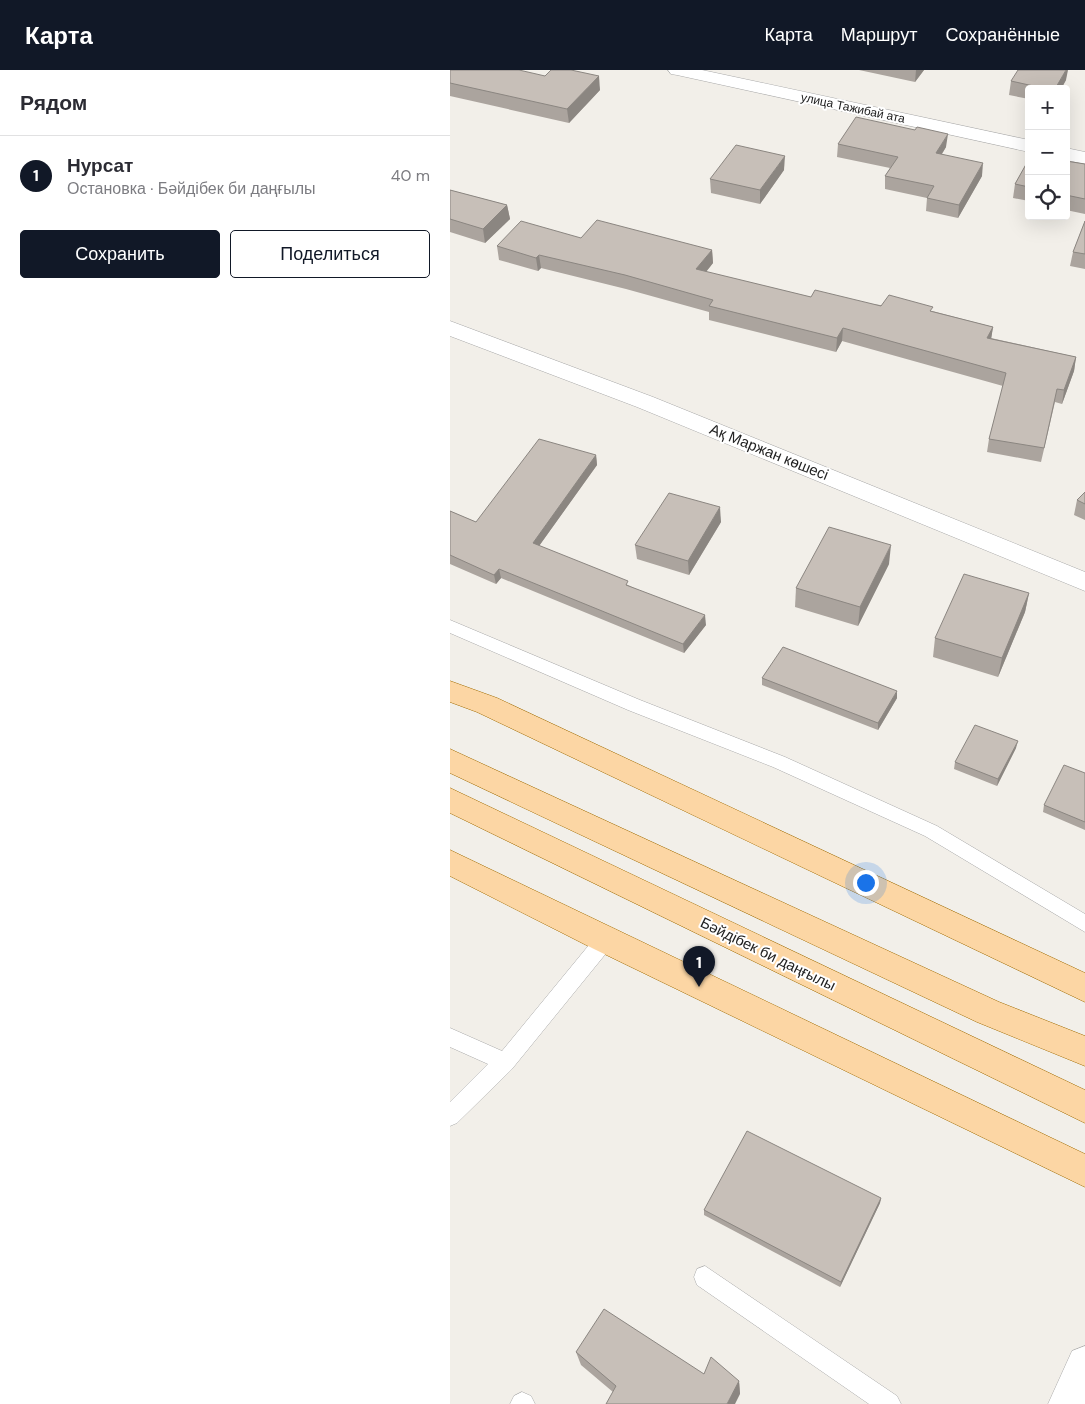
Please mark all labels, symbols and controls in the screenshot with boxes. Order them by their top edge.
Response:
text: Карта [25,20,93,51]
text: Карта [765,23,813,47]
text: Маршрут [841,23,917,47]
text: Сохранённые [945,23,1060,47]
map controls [1025,85,1070,220]
button: + [1025,85,1070,130]
text: Рядом [20,89,87,117]
street label: улица Тажибай ата [799,89,907,127]
button: − [1025,130,1070,175]
text: Нурсат [67,153,133,178]
text: 1 [33,165,39,186]
text: 40 m [391,165,430,186]
button: locate [1025,175,1070,220]
text: Остановка · Бәйдібек би даңғылы [67,178,316,199]
button: Сохранить [20,230,220,278]
button: Поделиться [230,230,430,278]
street label: Ақ Маржан көшесі [707,419,831,485]
your location [853,870,879,896]
street label: Бәйдібек би даңғылы [697,913,839,995]
pin: 1 [683,946,715,987]

